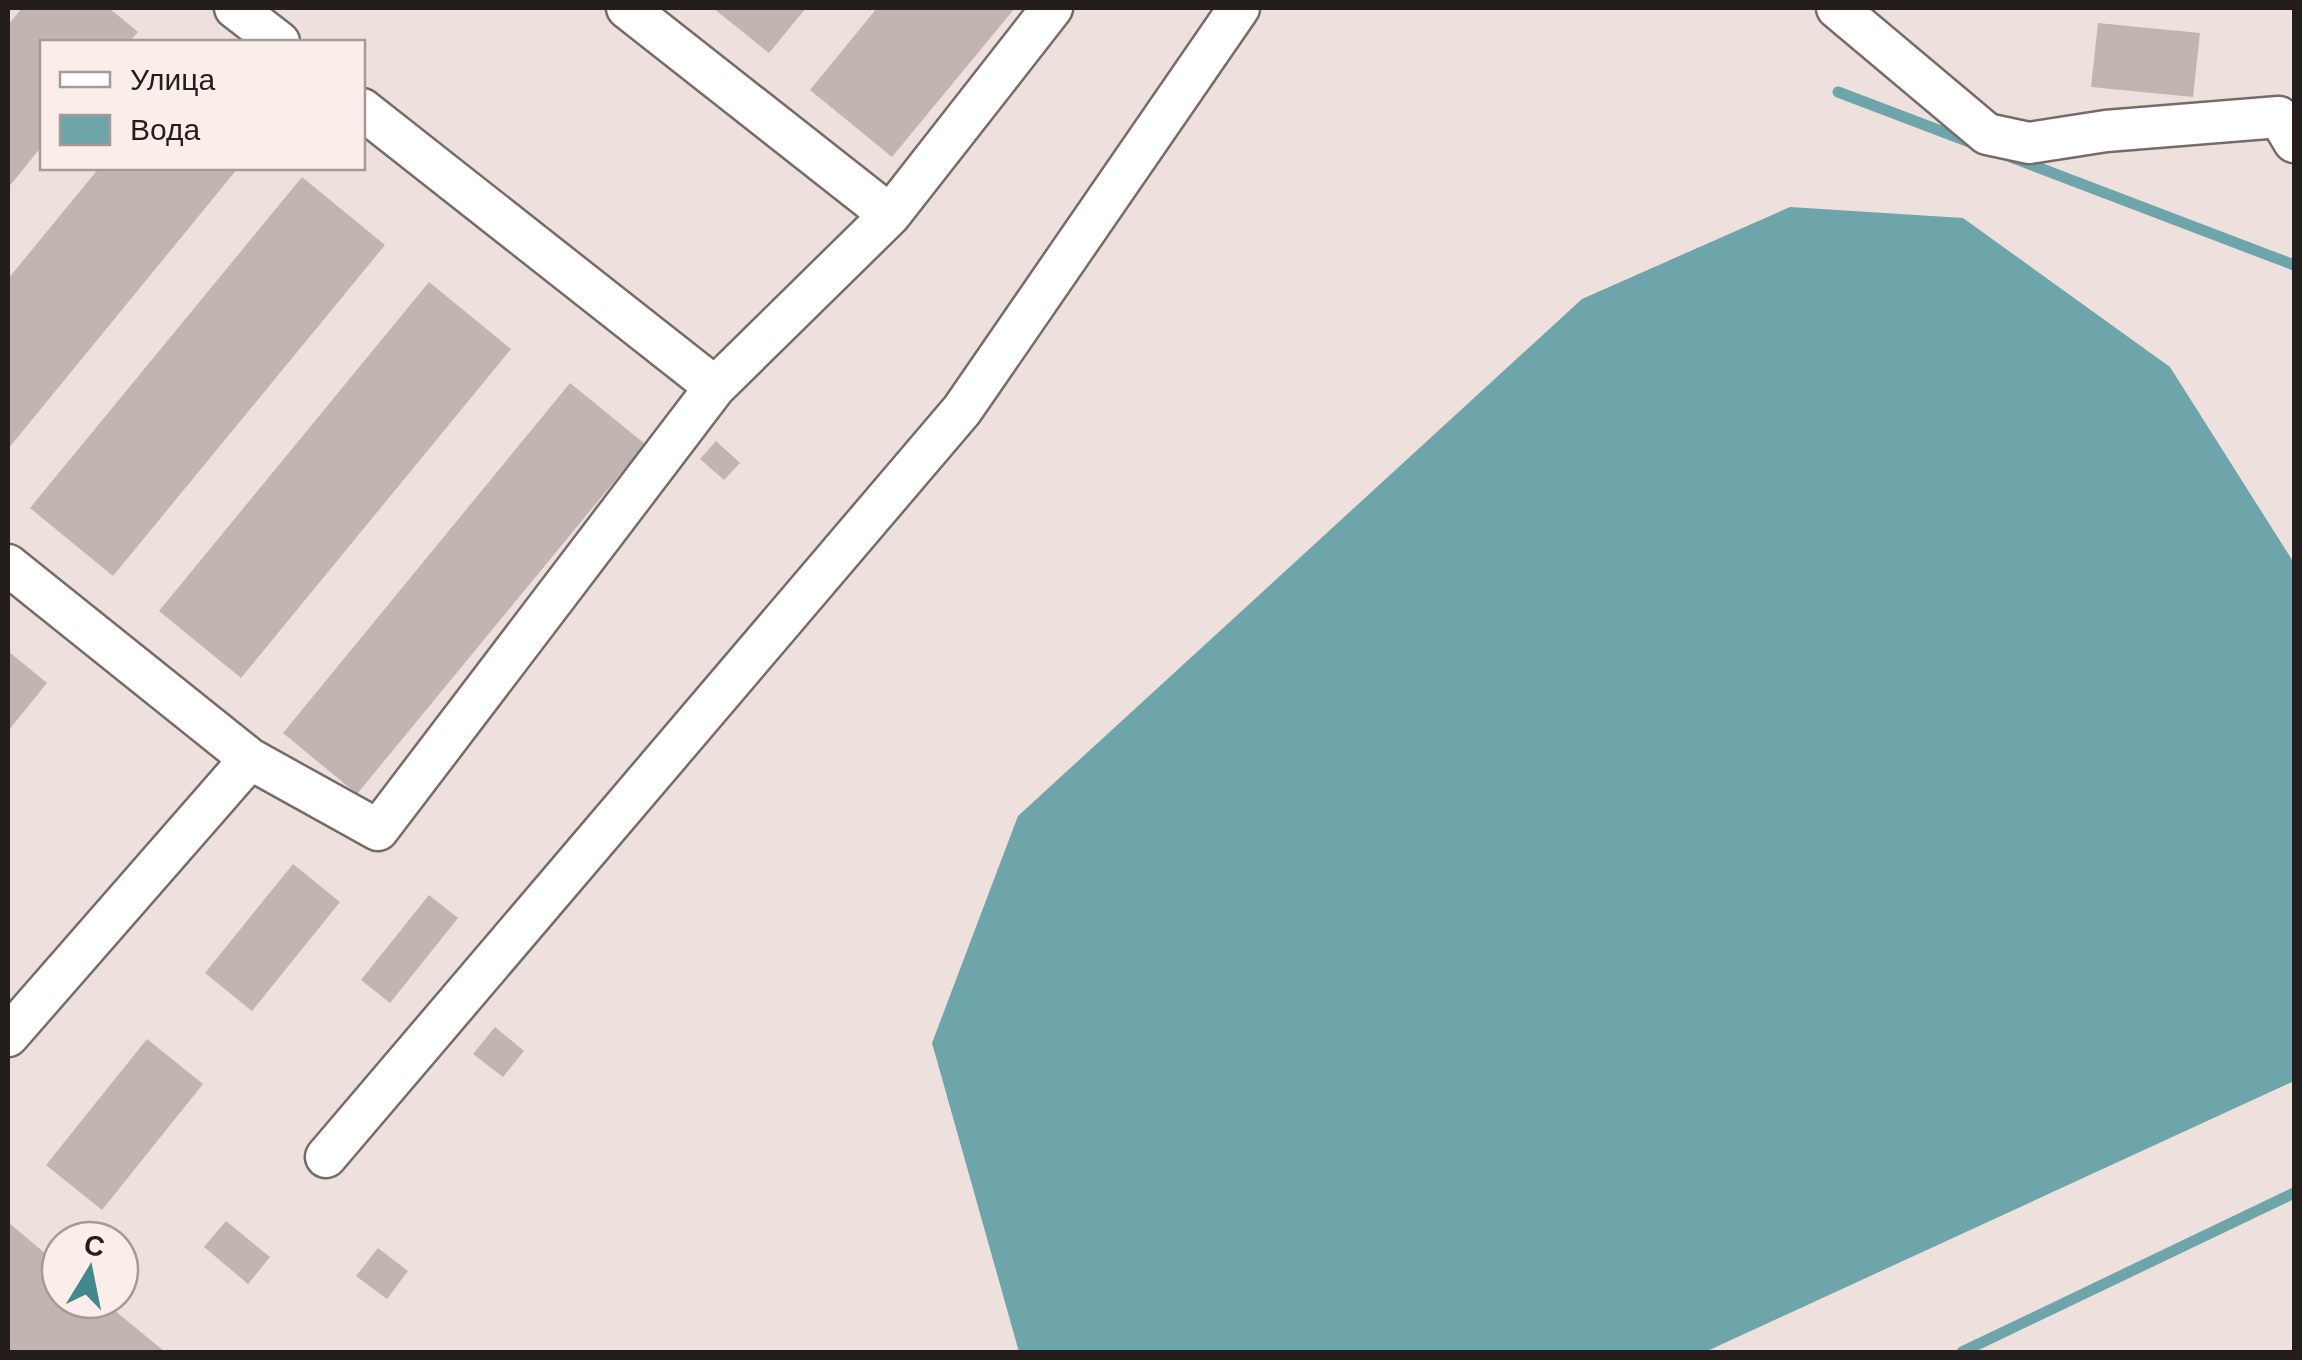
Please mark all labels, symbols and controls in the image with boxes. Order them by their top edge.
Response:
legend [40,40,365,170]
text: Улица [130,63,215,96]
text: Вода [130,113,201,146]
north arrow [40,1220,140,1320]
text: С [82,1229,107,1263]

